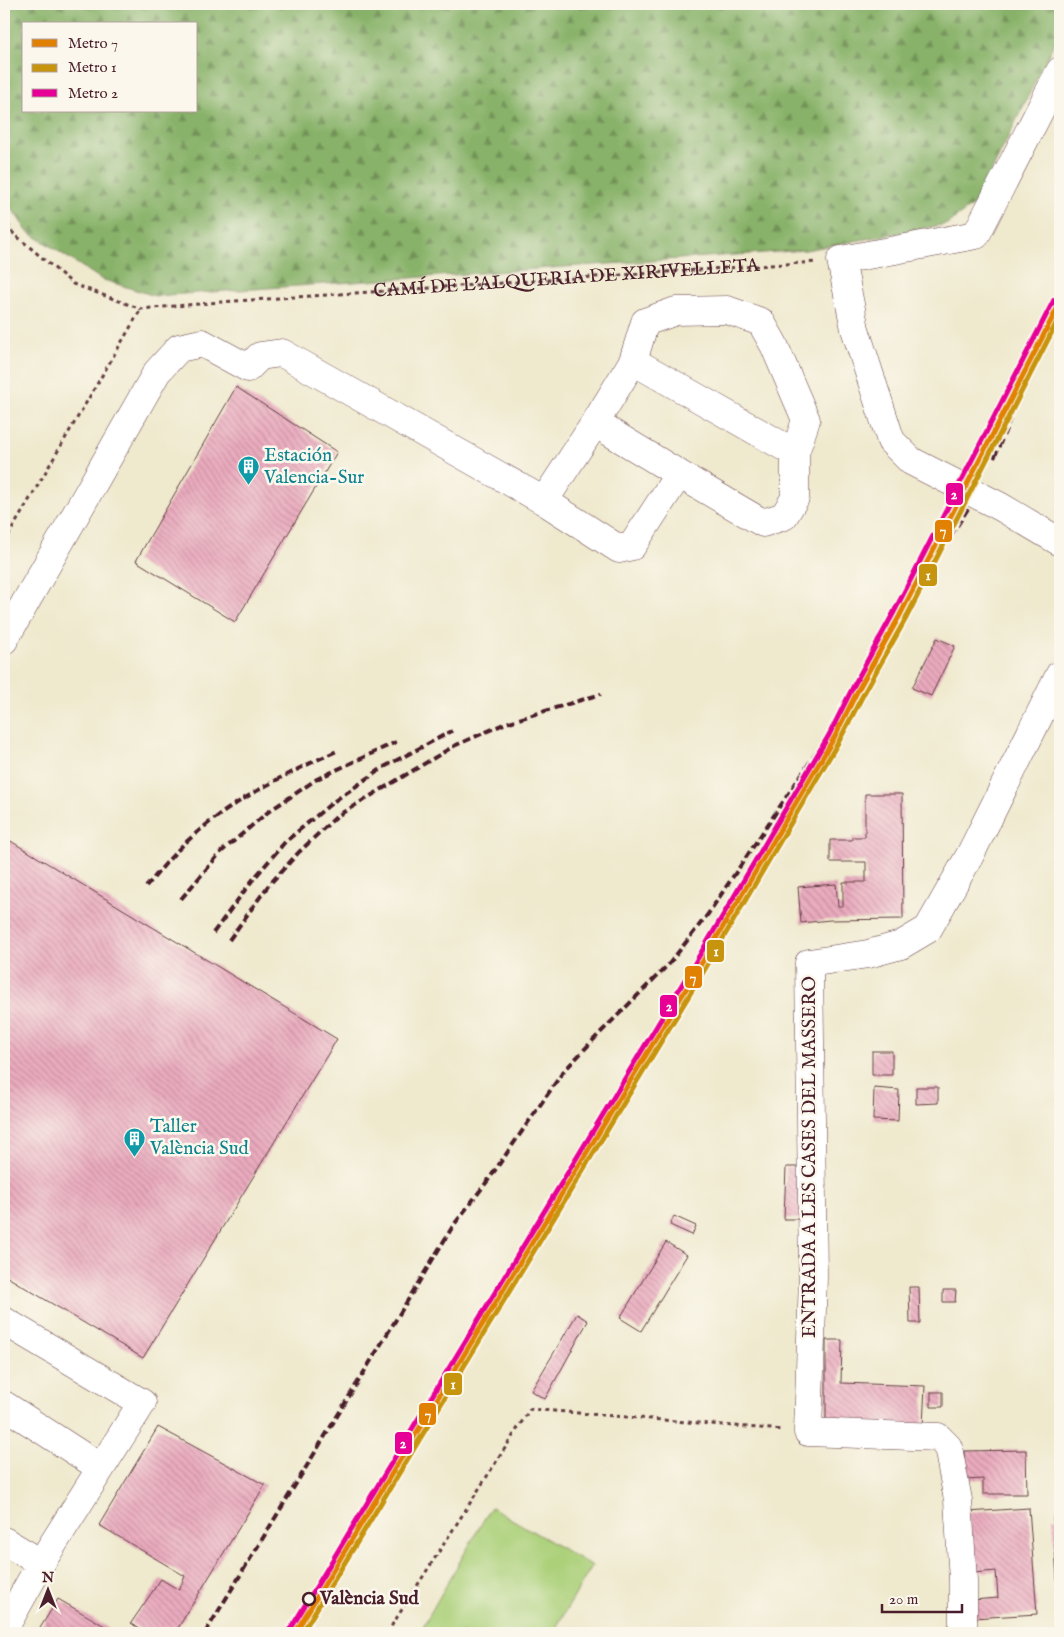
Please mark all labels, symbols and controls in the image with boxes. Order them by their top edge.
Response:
legend [22,22,198,112]
text: Metro 7 [68,34,118,53]
text: Metro 1 [68,58,116,77]
text: Metro 2 [68,84,118,103]
street label: CAMÍ DE L'ALQUERIA DE XIRIVELLETA [373,254,761,304]
place label: Estación Valencia-Sur [263,444,364,490]
building icon: Estación Valencia-Sur [236,455,260,486]
line badge: 2 [945,482,964,506]
text: 2 [951,486,958,504]
line badge: 7 [934,519,953,543]
text: 7 [940,522,947,540]
line badge: 1 [918,563,938,587]
text: 1 [925,567,931,585]
line badge: 1 [706,939,725,963]
text: 1 [713,943,719,961]
line badge: 7 [684,965,703,989]
text: 7 [690,969,697,987]
street label: ENTRADA A LES CASES DEL MASSERO [798,976,822,1338]
line badge: 2 [659,994,678,1018]
text: 2 [666,998,673,1016]
place label: Taller València Sud [149,1115,250,1161]
building icon: Taller València Sud [122,1126,146,1157]
line badge: 1 [443,1372,463,1396]
text: 1 [450,1376,456,1394]
line badge: 7 [418,1402,437,1426]
text: 7 [425,1406,432,1424]
line badge: 2 [394,1431,413,1455]
text: 2 [400,1435,407,1453]
north arrow [22,1564,72,1614]
text: N [41,1569,54,1587]
scale bar [882,1582,962,1614]
place label: València Sud [319,1587,420,1611]
text: 20 m [889,1590,919,1609]
marker: València Sud [302,1592,316,1606]

